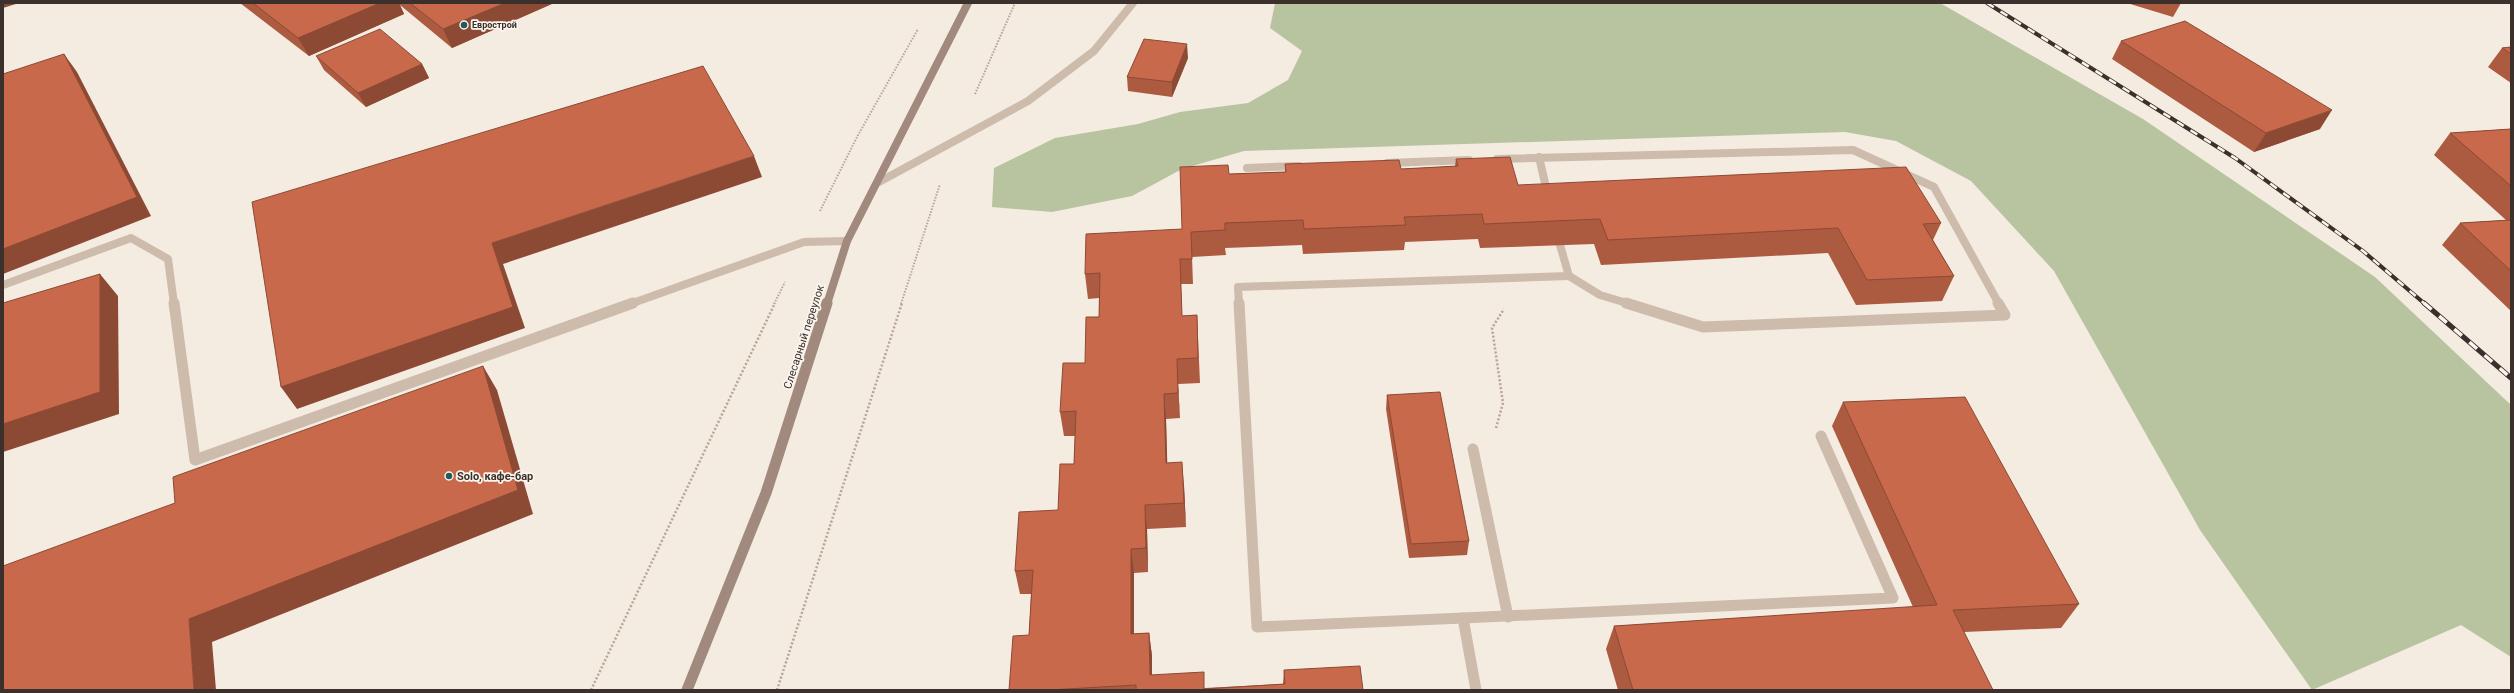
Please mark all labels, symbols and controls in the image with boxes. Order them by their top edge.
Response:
marker: Еврострой [459,20,469,30]
place label: Еврострой [472,20,517,30]
street label: Слесарный переулок [781,283,827,391]
place label: Solo, кафе-бар [457,470,533,483]
marker: Solo, кафе-бар [444,471,454,481]

